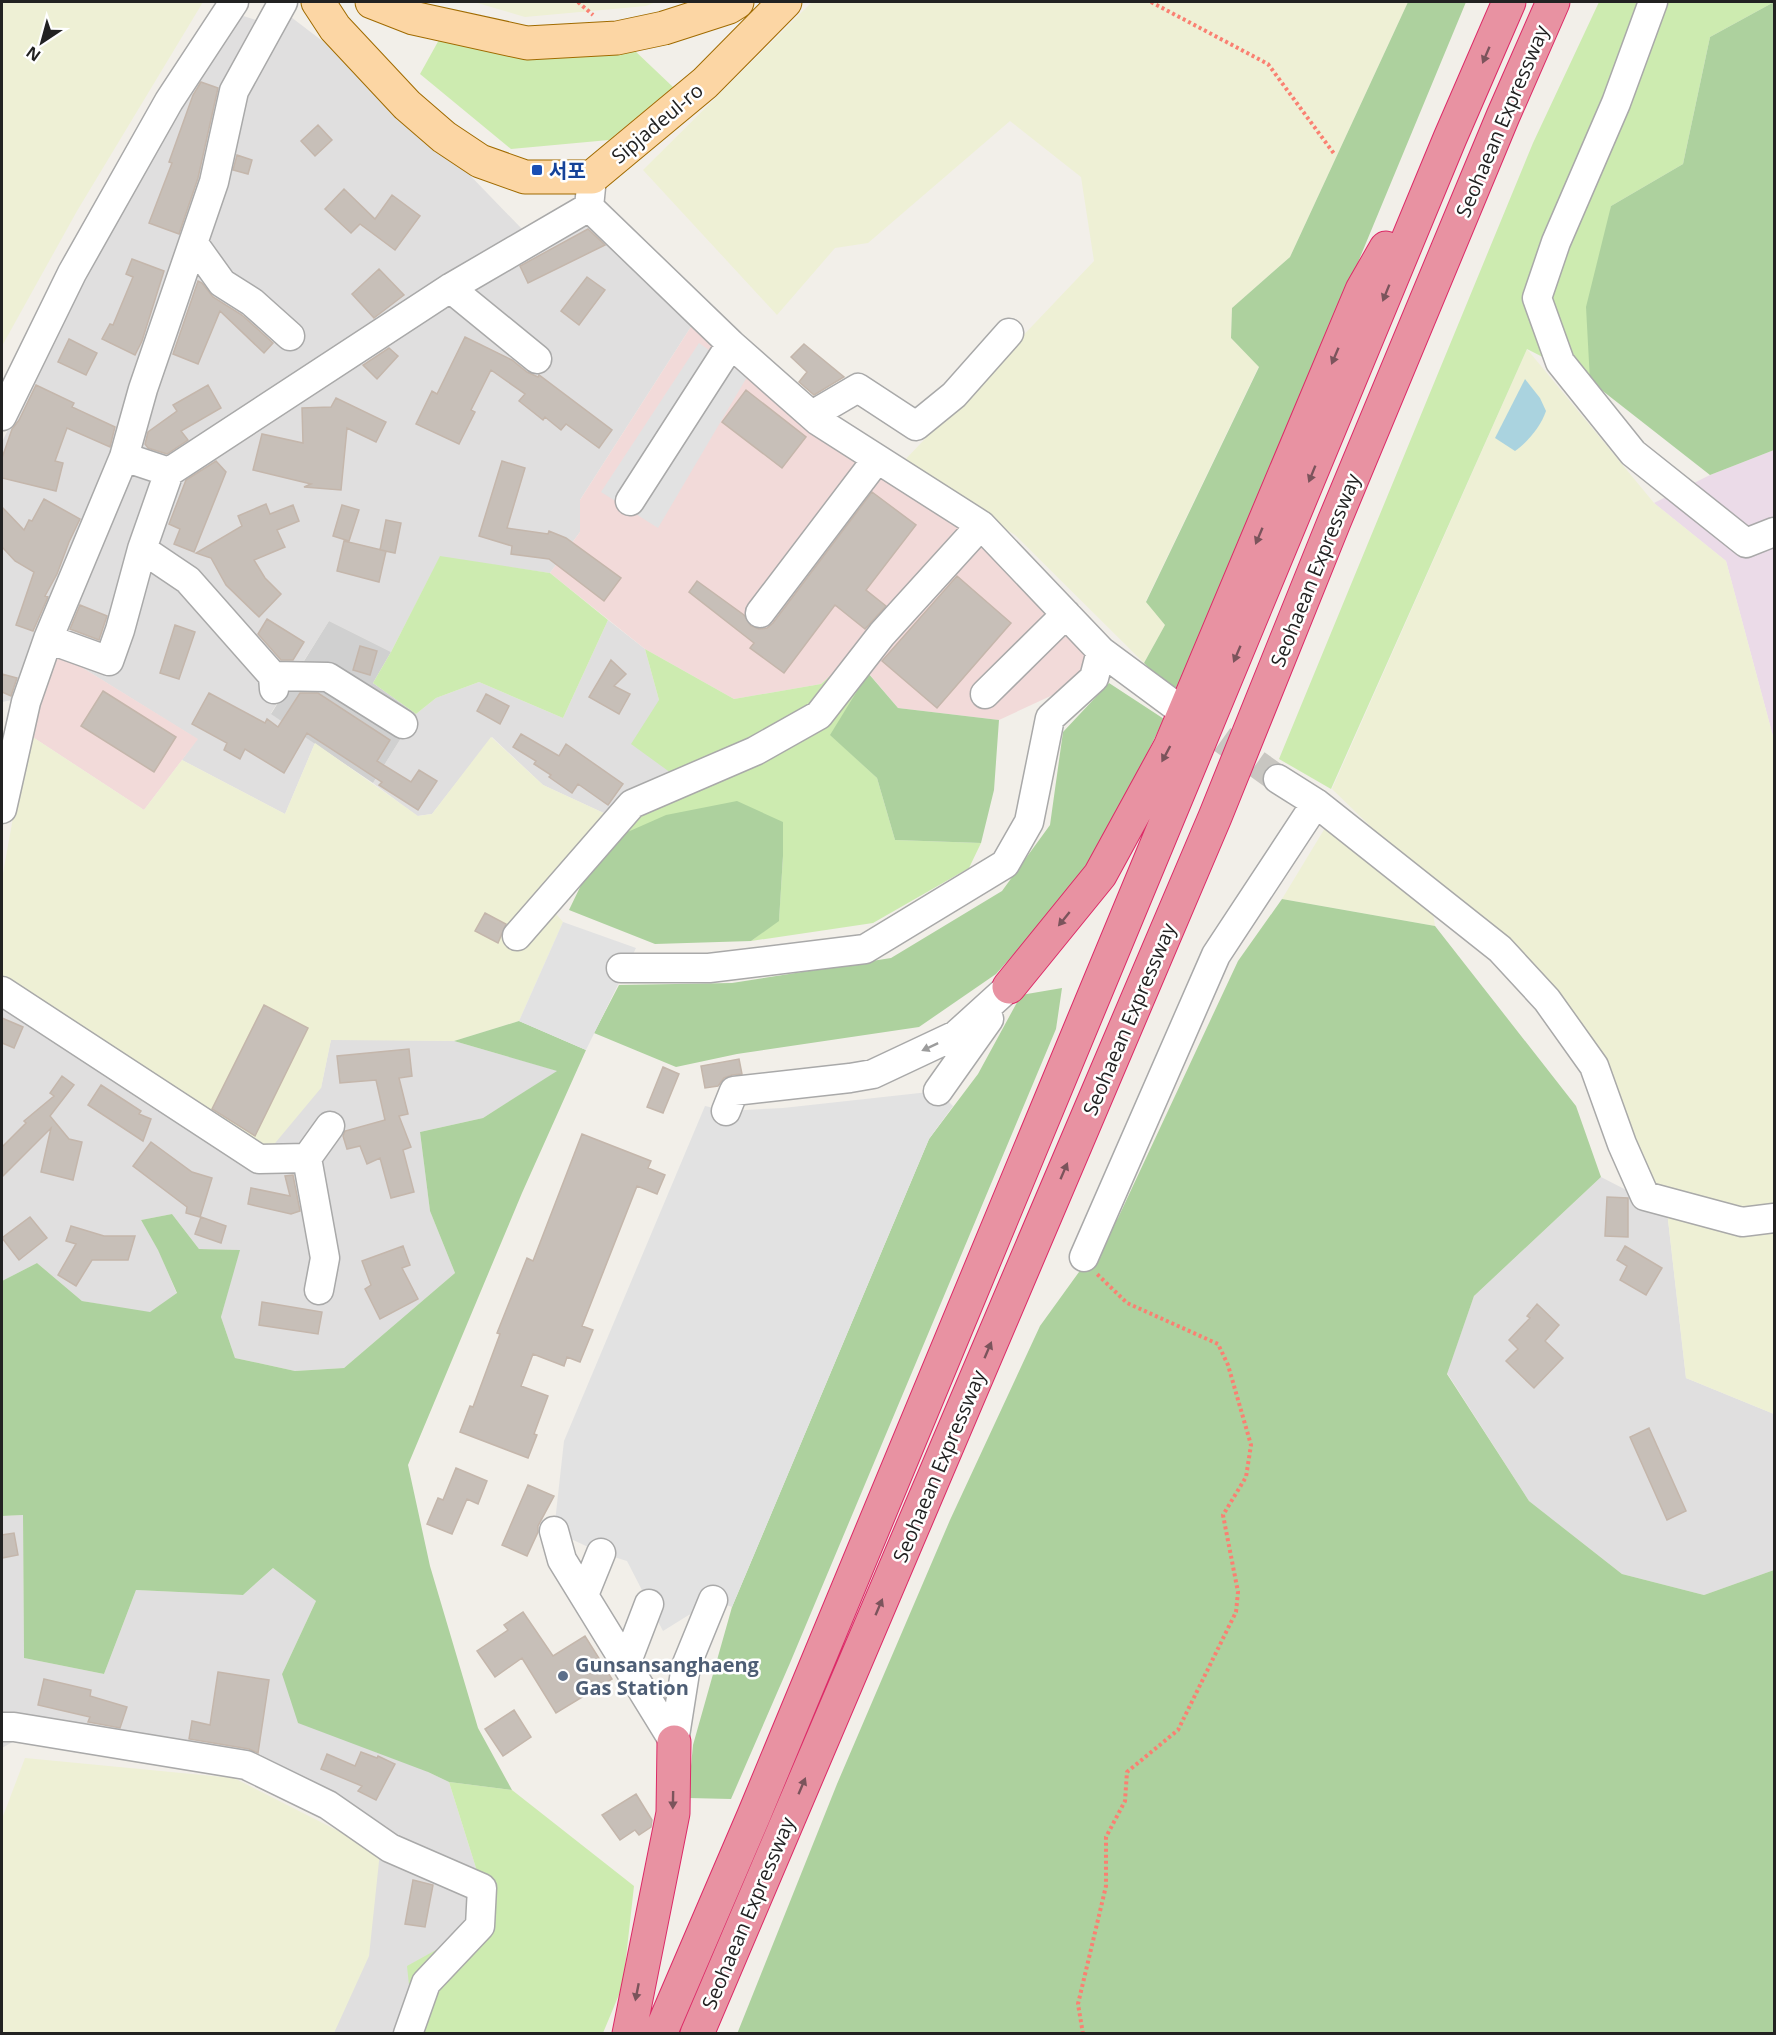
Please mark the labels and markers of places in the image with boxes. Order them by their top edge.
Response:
place label: 서포 [549,157,586,184]
marker: 서포 [530,163,544,177]
place label: Gunsansanghaeng Gas Station [575,1651,760,1701]
marker: Gunsansanghaeng Gas Station [556,1669,570,1683]

